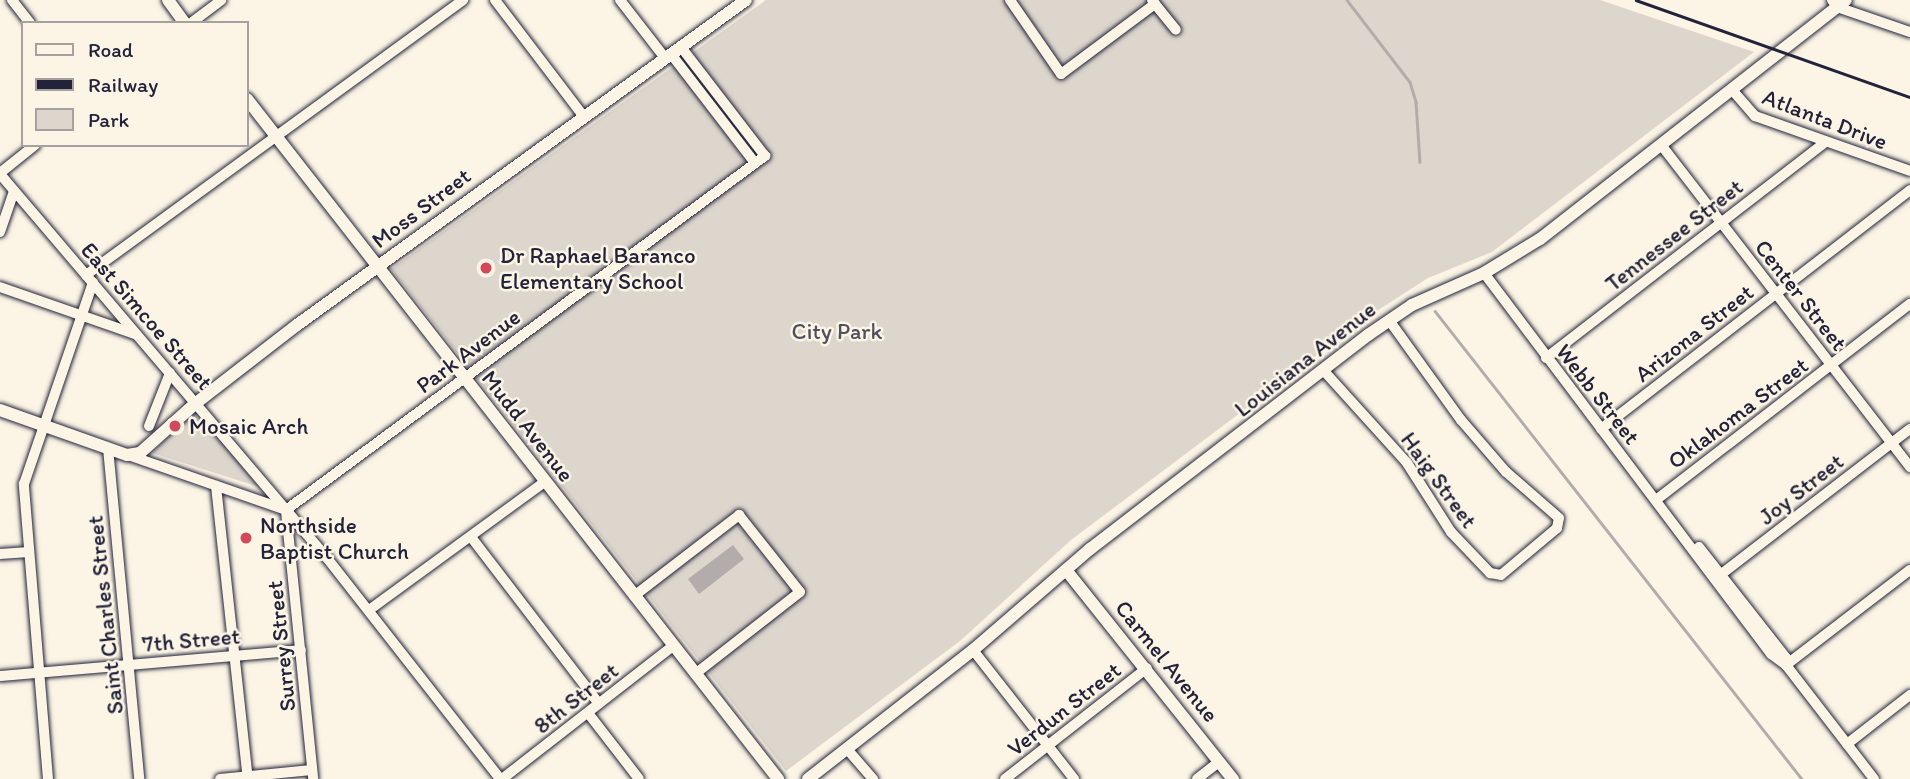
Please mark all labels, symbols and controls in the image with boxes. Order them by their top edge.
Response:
legend [21,21,248,147]
text: Road [88,37,133,62]
text: Railway [88,72,158,97]
street label: Atlanta Drive [1759,82,1891,156]
text: Park [88,107,129,132]
street label: Moss Street [366,162,476,254]
street label: Tennessee Street [1600,173,1748,297]
street label: Center Street [1749,234,1853,356]
street label: East Simcoe Street [76,237,218,395]
place label: Dr Raphael Baranco Elementary School [500,241,695,295]
marker: Dr Raphael Baranco Elementary School [478,260,494,276]
street label: Arizona Street [1629,278,1759,388]
street label: Louisiana Avenue [1229,296,1381,422]
street label: Park Avenue [411,303,525,399]
park label: City Park [792,317,882,345]
street label: Webb Street [1550,338,1646,450]
street label: Oklahoma Street [1663,351,1813,475]
street label: Mudd Avenue [476,365,580,487]
place label: Mosaic Arch [189,412,308,440]
marker: Mosaic Arch [167,418,183,434]
street label: Haig Street [1395,427,1483,533]
street label: Joy Street [1753,448,1849,530]
place label: Northside Baptist Church [260,511,409,565]
street label: Saint Charles Street [81,515,129,715]
marker: Northside Baptist Church [238,530,254,546]
street label: Surrey Street [260,579,302,713]
street label: Carmel Avenue [1109,594,1225,728]
street label: 7th Street [141,622,241,658]
street label: Verdun Street [1002,656,1126,762]
street label: 8th Street [529,657,623,739]

